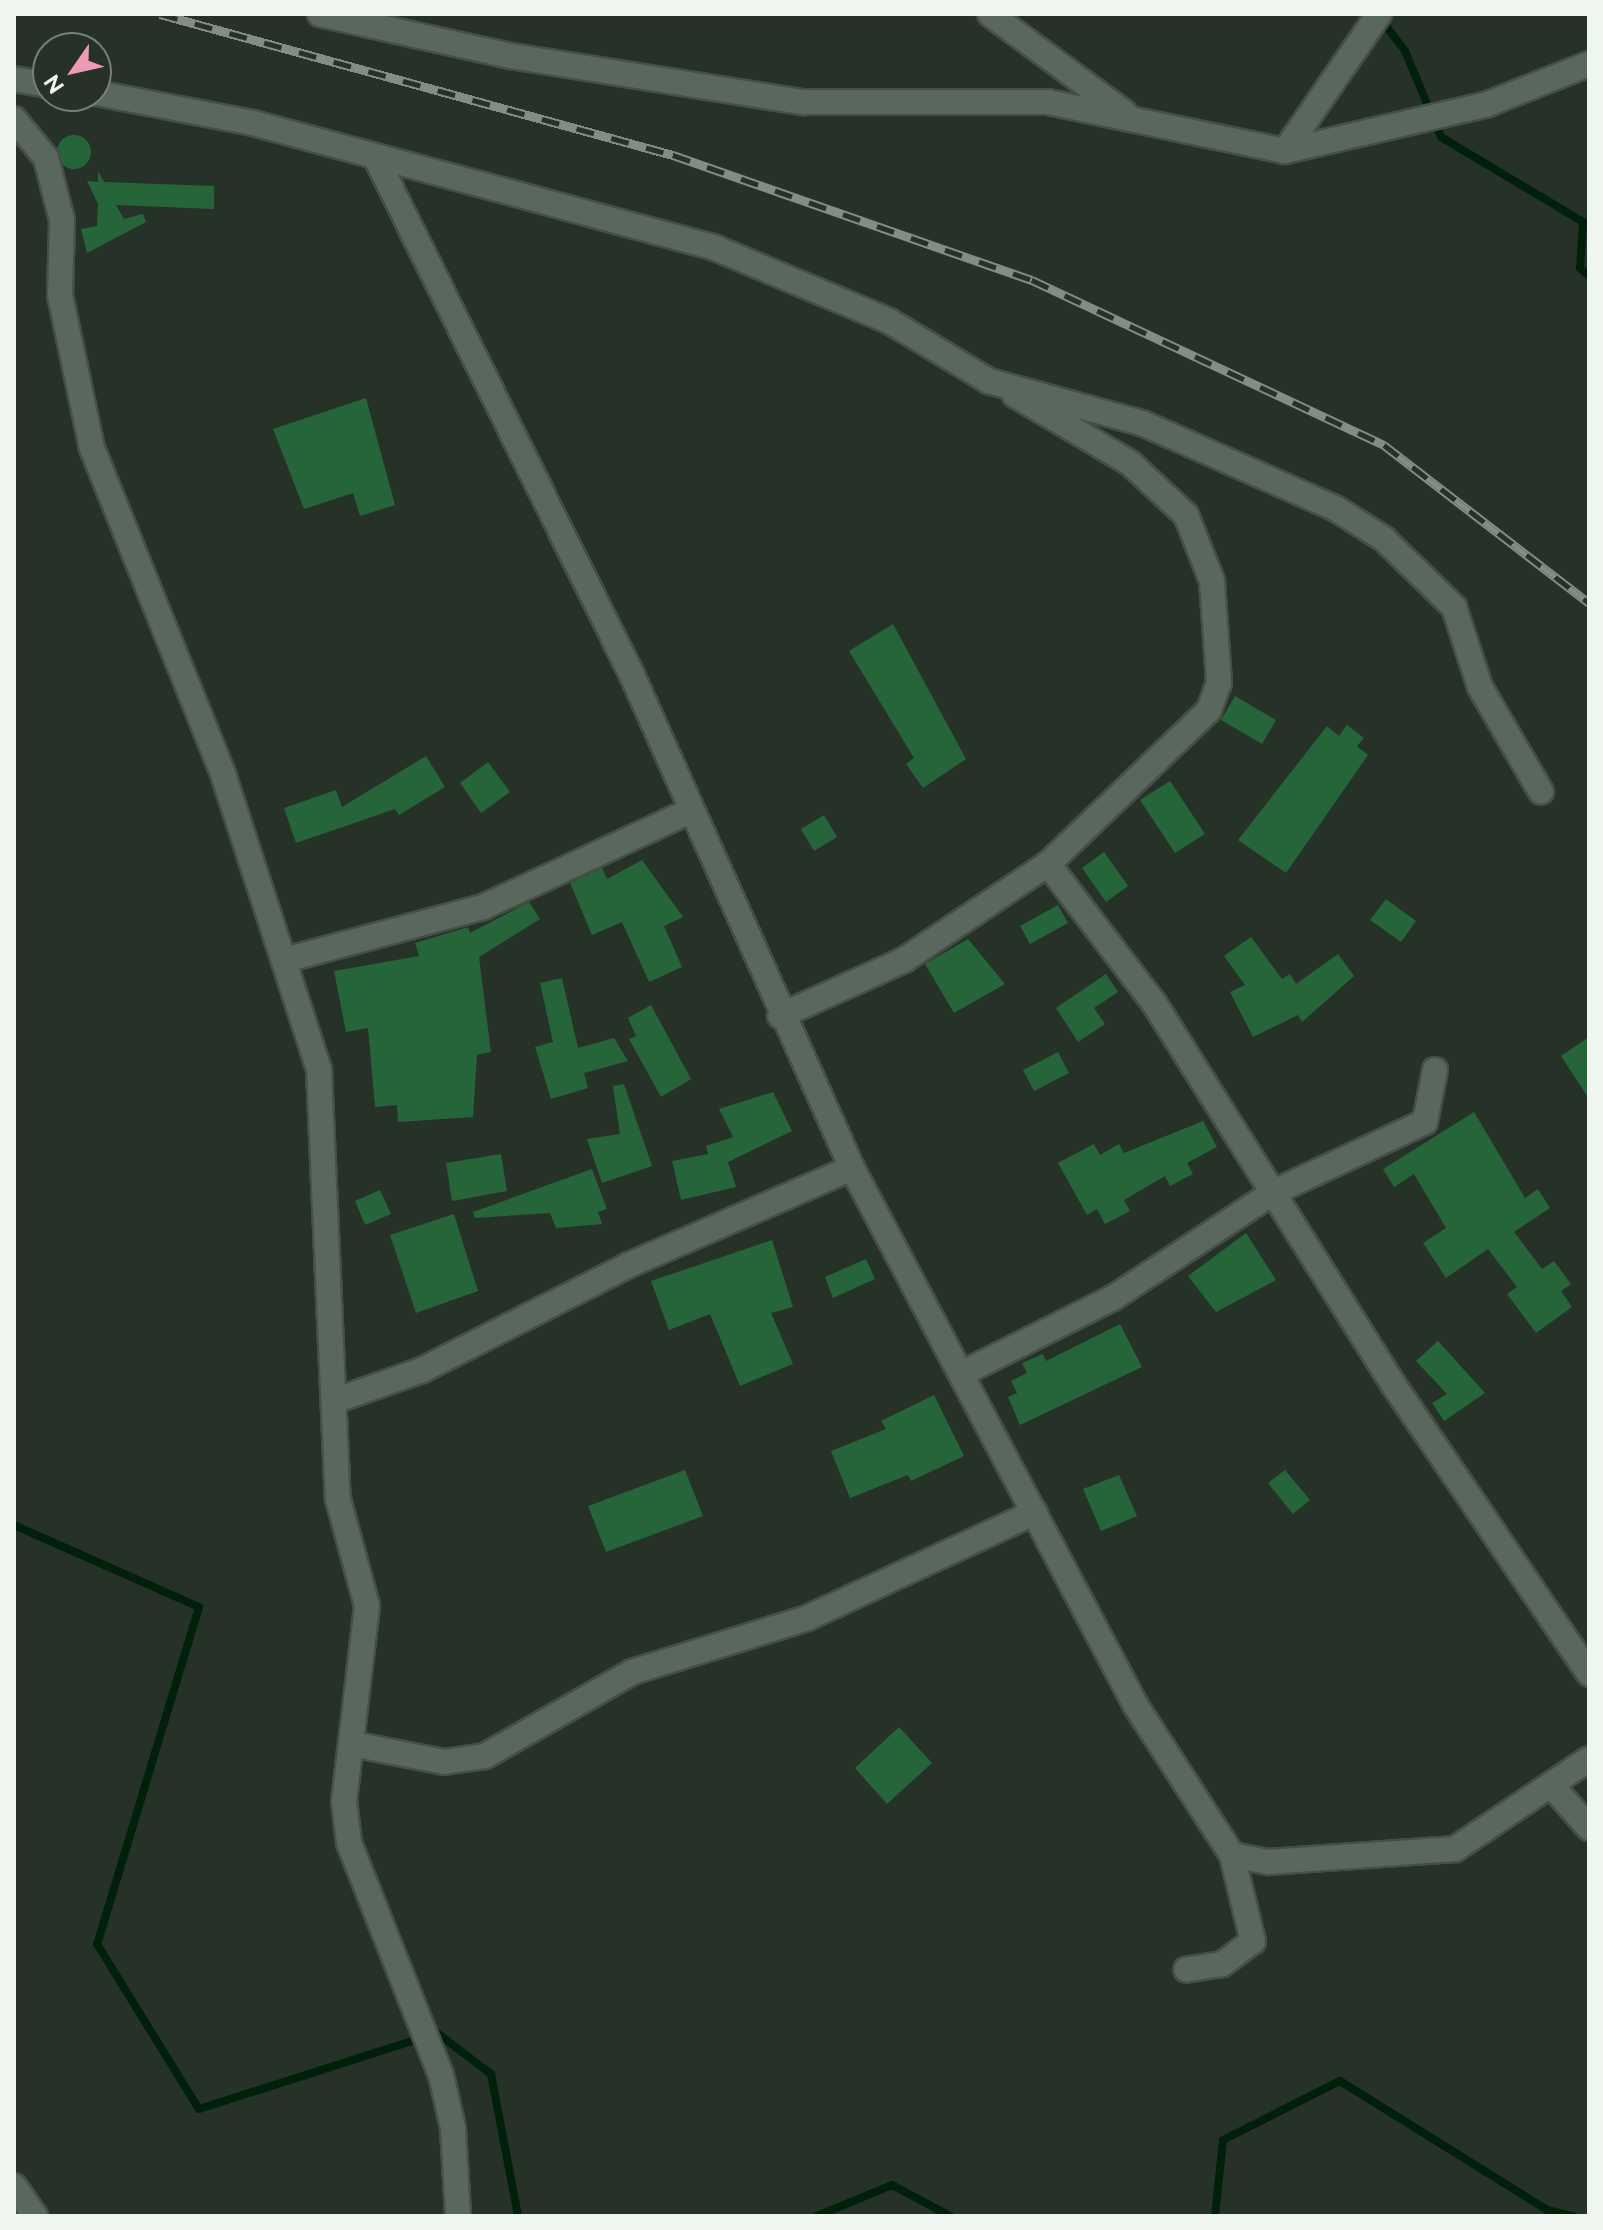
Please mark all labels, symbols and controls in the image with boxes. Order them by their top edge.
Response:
north arrow [32,32,112,112]
text: N [38,70,69,99]

